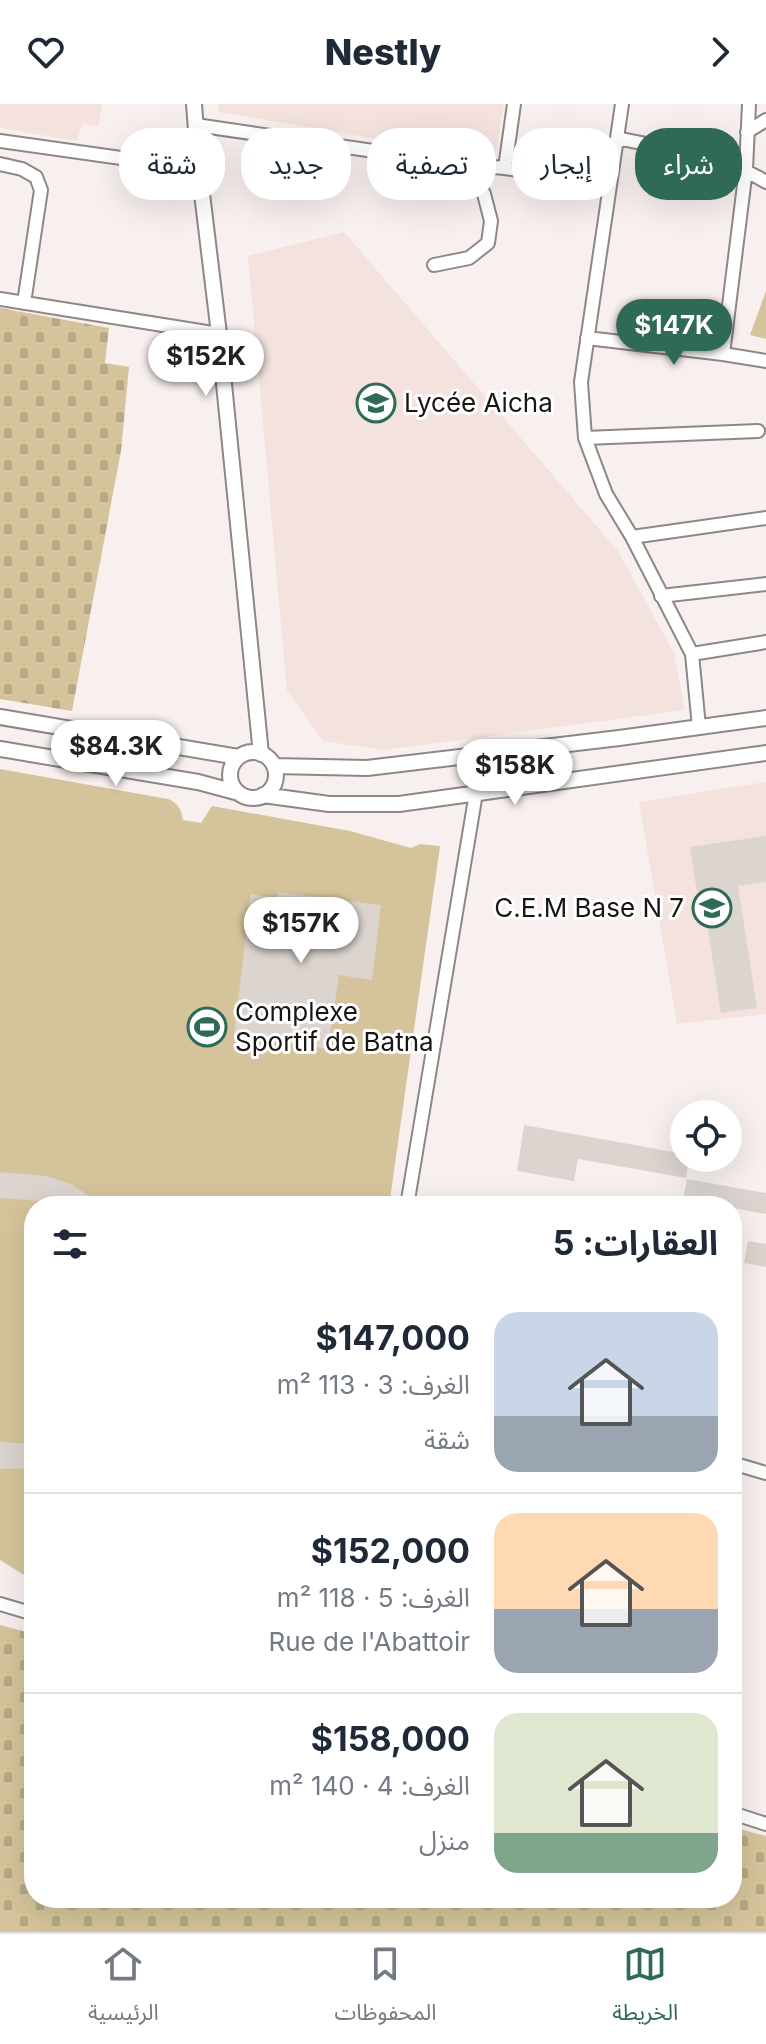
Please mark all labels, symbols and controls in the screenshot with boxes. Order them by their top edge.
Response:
icon: heart [24,30,68,74]
text: Nestly [325,30,441,74]
icon: forward [698,30,742,74]
chip: شقة [119,128,225,200]
chip: جديد [241,128,351,200]
chip: تصفية [367,128,496,200]
chip: إيجار [512,128,619,200]
chip: شراء [635,128,742,200]
pin: $147K [618,299,730,367]
text: $147K [634,309,714,340]
pin: $152K [150,330,262,398]
text: $152K [166,340,246,371]
school or university icon: Lycée Aicha [355,382,397,424]
place label: Lycée Aicha [404,387,553,418]
pin: $84.3K [51,720,181,788]
text: $84.3K [69,730,163,761]
pin: $158K [459,739,571,807]
text: $158K [475,749,555,780]
school or university icon: C.E.M Base N 7 [691,887,733,929]
place label: C.E.M Base N 7 [494,892,684,923]
pin: $157K [245,897,357,965]
text: $157K [262,907,340,938]
place label: Complexe Sportif de Batna [235,996,434,1057]
sports icon: Complexe Sportif de Batna [186,1006,228,1048]
map controls [670,1100,742,1172]
button: locate [670,1100,742,1172]
icon: filters [48,1222,92,1266]
text: العقارات: 5 [553,1222,718,1263]
text: $147,000 [315,1317,470,1358]
icon: home [558,1344,654,1440]
text: الغرف: 3 · 113 m² [277,1369,470,1400]
text: شقة [424,1424,470,1455]
text: $152,000 [311,1530,470,1571]
icon: home [558,1545,654,1641]
text: الغرف: 5 · 118 m² [277,1582,470,1613]
text: Rue de l'Abattoir [268,1626,470,1657]
text: $158,000 [311,1718,470,1759]
icon: home [558,1745,654,1841]
text: الغرف: 4 · 140 m² [269,1770,470,1801]
text: منزل [419,1825,470,1856]
tab: الرئيسية [88,1942,159,2036]
tab: المحفوظات [334,1942,436,2036]
tab: الخريطة [612,1942,678,2036]

